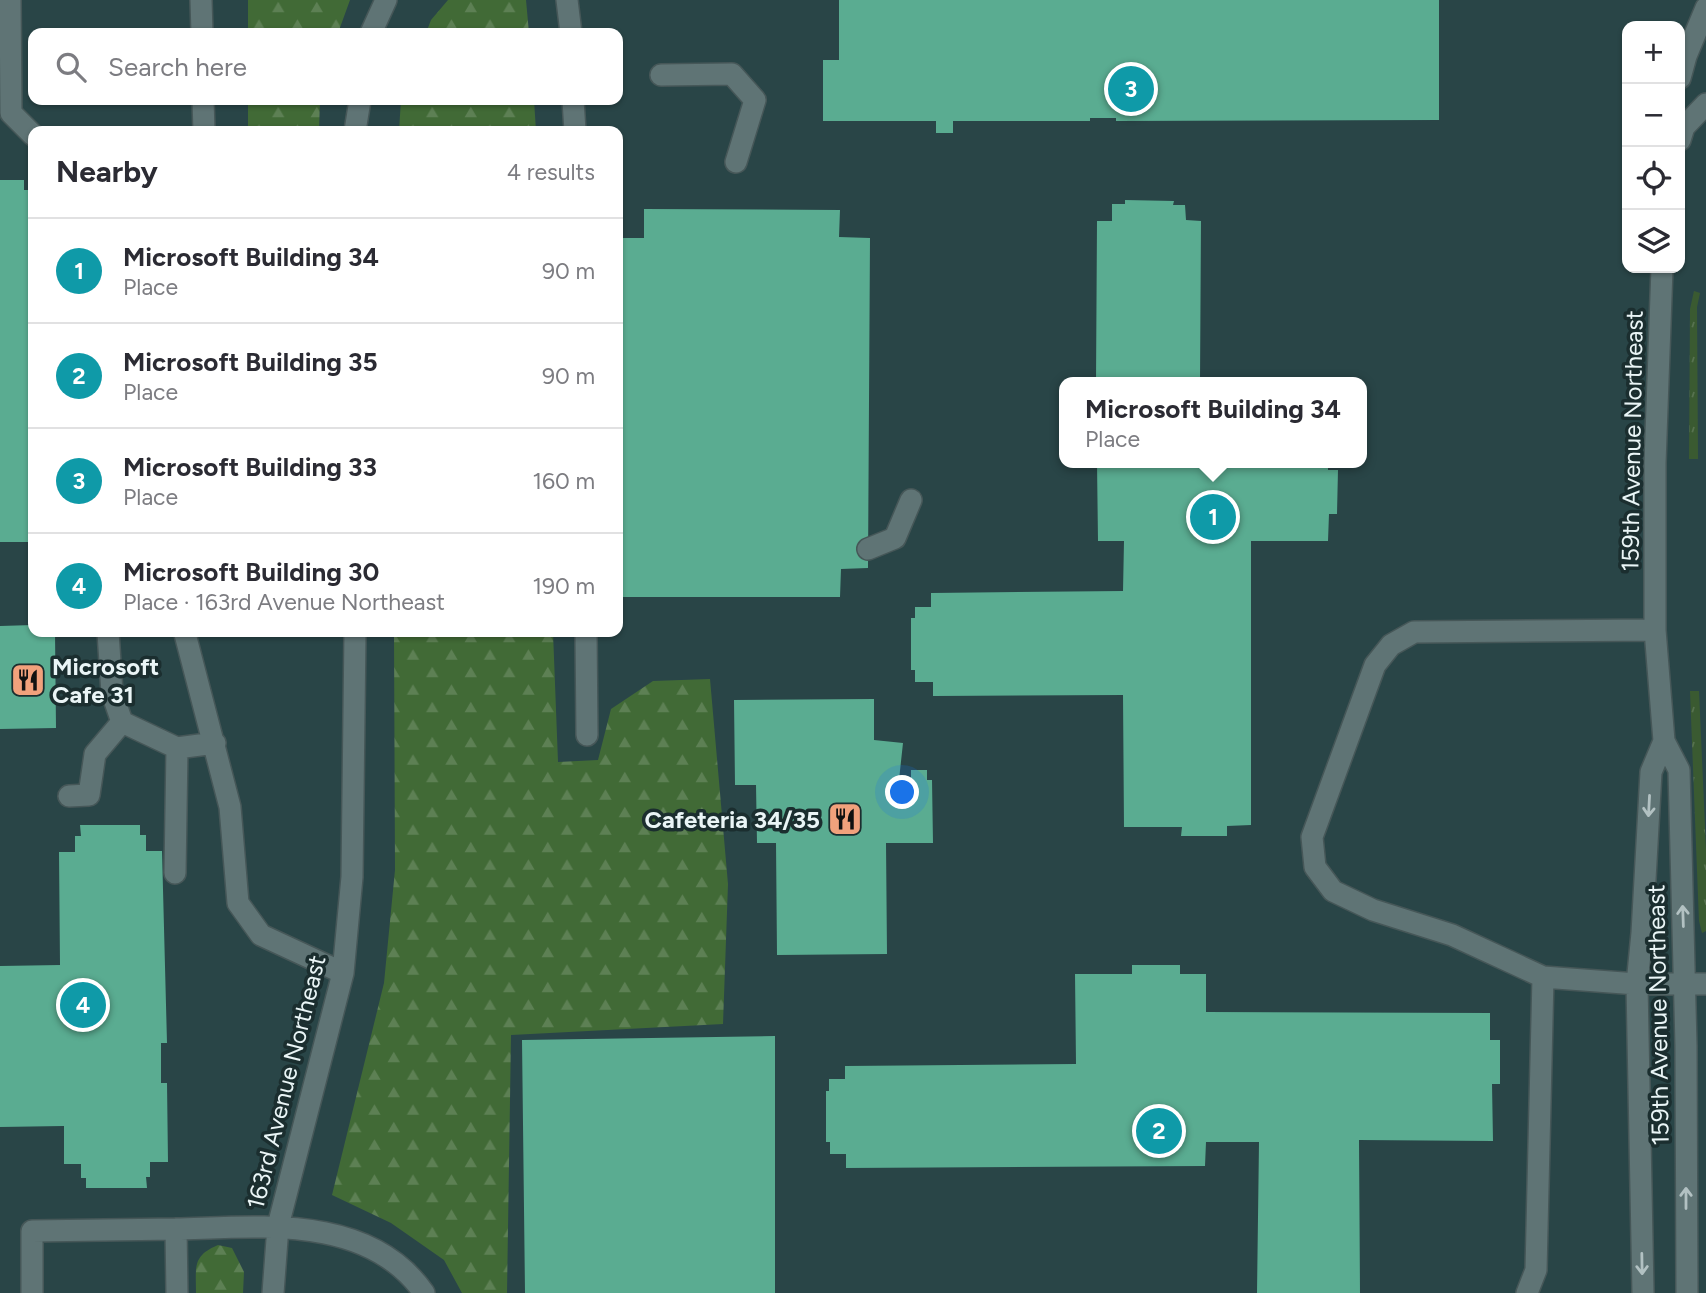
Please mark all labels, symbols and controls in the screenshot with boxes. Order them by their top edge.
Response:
map controls [1622,21,1685,273]
button: + [1622,21,1685,84]
search box [28,28,623,105]
icon: search [52,48,90,86]
text: Search here [108,51,247,83]
pin: 3 [1108,63,1154,115]
button: − [1622,84,1685,147]
button: locate [1622,147,1685,210]
text: Nearby [56,153,158,190]
text: 4 results [507,158,595,186]
button: layers [1622,210,1685,273]
text: Microsoft Building 34 [123,241,379,273]
text: 1 [74,257,84,285]
text: 90 m [542,257,595,285]
text: Place [123,273,178,301]
street label: 159th Avenue Northeast [1615,310,1649,572]
text: Microsoft Building 35 [123,346,378,378]
text: 2 [72,362,86,390]
text: 90 m [542,362,595,390]
popup [1059,377,1367,468]
text: Place [123,378,178,406]
text: Microsoft Building 34 [1085,393,1341,425]
text: Place [1085,425,1140,453]
text: Microsoft Building 33 [123,451,377,483]
text: 3 [73,467,85,495]
text: 160 m [532,467,595,495]
text: Place [123,483,178,511]
pin: 1 [1190,491,1236,543]
text: Microsoft Building 30 [123,556,379,588]
text: 4 [72,572,86,600]
text: 190 m [532,572,595,600]
text: Place · 163rd Avenue Northeast [123,588,445,616]
place label: Microsoft Cafe 31 [52,652,159,709]
restaurant icon: Microsoft Cafe 31 [9,661,47,699]
your location [885,775,919,809]
one-way arrow [1643,795,1656,818]
restaurant icon: Cafeteria 34/35 [826,800,864,838]
place label: Cafeteria 34/35 [645,805,820,834]
street label: 159th Avenue Northeast [1641,884,1675,1146]
one-way arrow [1677,905,1690,928]
street label: 163rd Avenue Northeast [240,952,332,1212]
pin: 4 [60,979,106,1031]
pin: 2 [1136,1105,1182,1157]
one-way arrow [1679,1187,1693,1210]
one-way arrow [1635,1252,1649,1275]

